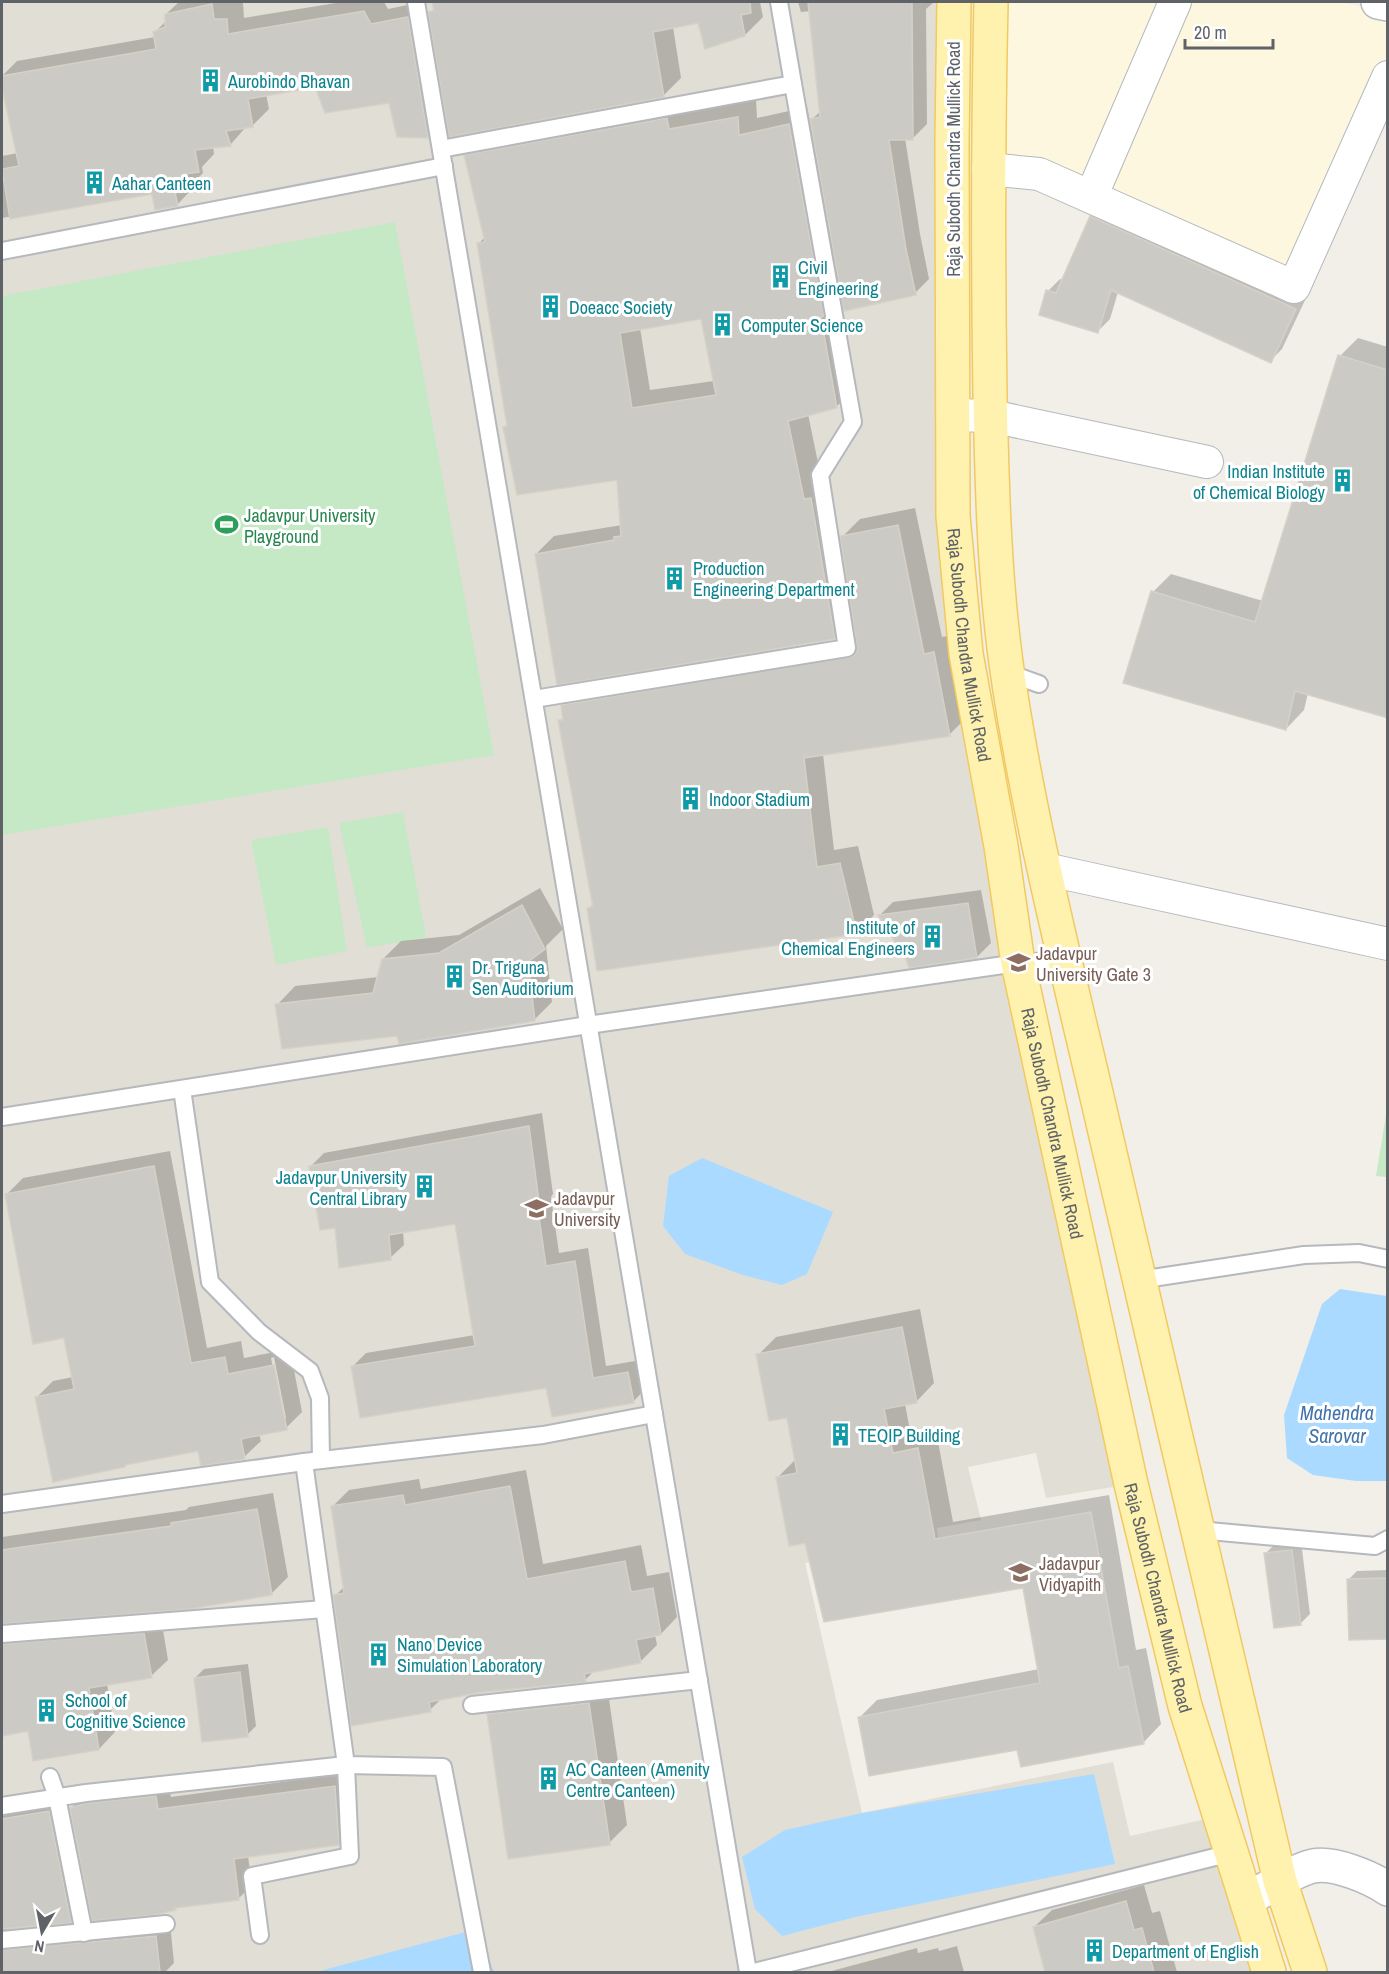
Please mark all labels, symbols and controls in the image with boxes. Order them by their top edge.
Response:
scale bar [1185,12,1274,50]
text: 20 m [1194,20,1227,45]
street label: Raja Subodh Chandra Mullick Road [941,41,966,277]
building icon: Aurobindo Bhavan [197,68,223,94]
place label: Aurobindo Bhavan [227,69,350,94]
building icon: Aahar Canteen [81,170,107,196]
place label: Aahar Canteen [111,171,211,196]
place label: Civil Engineering [798,255,879,301]
building icon: Civil Engineering [767,264,793,290]
building icon: Doeacc Society [538,294,564,320]
place label: Doeacc Society [569,295,673,320]
building icon: Computer Science [710,312,736,338]
place label: Computer Science [741,313,863,338]
place label: Indian Institute of Chemical Biology [1193,459,1326,505]
building icon: Indian Institute of Chemical Biology [1330,468,1356,494]
place label: Jadavpur University Playground [244,503,376,549]
sports icon: Jadavpur University Playground [213,512,239,538]
street label: Raja Subodh Chandra Mullick Road [942,527,998,764]
place label: Production Engineering Department [693,556,855,602]
building icon: Production Engineering Department [662,565,688,591]
building icon: Indoor Stadium [678,786,704,812]
place label: Indoor Stadium [709,787,810,812]
place label: Institute of Chemical Engineers [781,915,916,961]
building icon: Institute of Chemical Engineers [920,924,946,950]
place label: Jadavpur University Gate 3 [1036,941,1151,987]
school or university icon: Jadavpur University Gate 3 [1005,950,1031,976]
place label: Dr. Triguna Sen Auditorium [472,955,574,1001]
building icon: Dr. Triguna Sen Auditorium [441,964,467,990]
street label: Raja Subodh Chandra Mullick Road [1016,1005,1090,1241]
place label: Jadavpur University Central Library [276,1165,408,1211]
building icon: Jadavpur University Central Library [412,1174,438,1200]
place label: Jadavpur University [554,1186,621,1232]
school or university icon: Jadavpur University [523,1195,549,1221]
water label: Mahendra Sarovar [1300,1399,1374,1449]
building icon: TEQIP Building [827,1422,853,1448]
place label: TEQIP Building [858,1423,961,1448]
street label: Raja Subodh Chandra Mullick Road [1119,1480,1199,1716]
place label: Jadavpur Vidyapith [1039,1551,1101,1597]
school or university icon: Jadavpur Vidyapith [1008,1560,1034,1586]
place label: Nano Device Simulation Laboratory [397,1632,543,1678]
building icon: Nano Device Simulation Laboratory [366,1641,392,1667]
place label: School of Cognitive Science [65,1688,186,1734]
building icon: School of Cognitive Science [34,1697,60,1723]
place label: AC Canteen (Amenity Centre Canteen) [565,1757,710,1803]
building icon: AC Canteen (Amenity Centre Canteen) [535,1766,561,1792]
north arrow [12,1902,72,1962]
text: N [33,1935,46,1958]
building icon: Department of English [1081,1938,1107,1964]
place label: Department of English [1112,1939,1259,1964]

